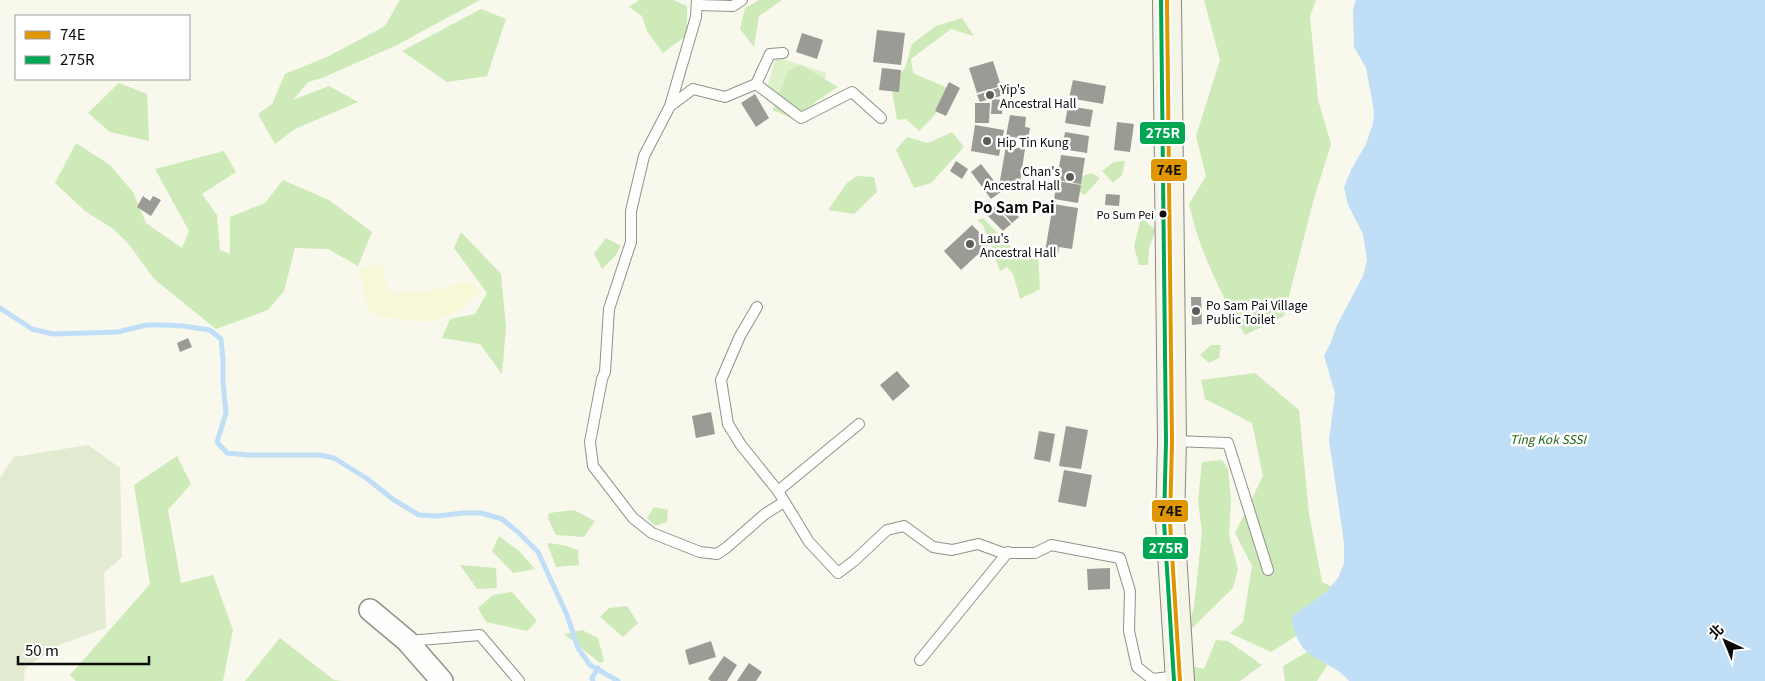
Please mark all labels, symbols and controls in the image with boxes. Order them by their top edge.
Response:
legend [15,15,190,80]
text: 74E [60,23,86,44]
text: 275R [60,48,95,69]
place label: Yip's Ancestral Hall [999,80,1076,111]
marker: Yip's Ancestral Hall [984,89,996,101]
line badge: 275R [1139,121,1186,145]
text: 275R [1146,122,1181,142]
place label: Hip Tin Kung [997,133,1069,150]
marker: Hip Tin Kung [981,135,993,147]
line badge: 74E [1150,158,1188,182]
text: 74E [1156,159,1182,179]
place label: Chan's Ancestral Hall [984,162,1060,193]
marker: Chan's Ancestral Hall [1064,171,1076,183]
district label: Po Sam Pai [973,196,1055,217]
place label: Po Sum Pei [1097,206,1154,222]
marker: Po Sum Pei [1158,209,1168,219]
place label: Lau's Ancestral Hall [980,229,1056,260]
marker: Lau's Ancestral Hall [964,238,976,250]
place label: Po Sam Pai Village Public Toilet [1206,296,1308,327]
marker: Po Sam Pai Village Public Toilet [1190,305,1202,317]
park label: Ting Kok SSSI [1510,430,1587,447]
line badge: 74E [1151,499,1189,523]
text: 74E [1157,500,1183,520]
line badge: 275R [1142,536,1189,560]
text: 275R [1149,537,1184,557]
north arrow [1700,616,1750,666]
text: 北 [1703,619,1727,643]
scale bar [18,634,149,666]
text: 50 m [25,639,59,660]

